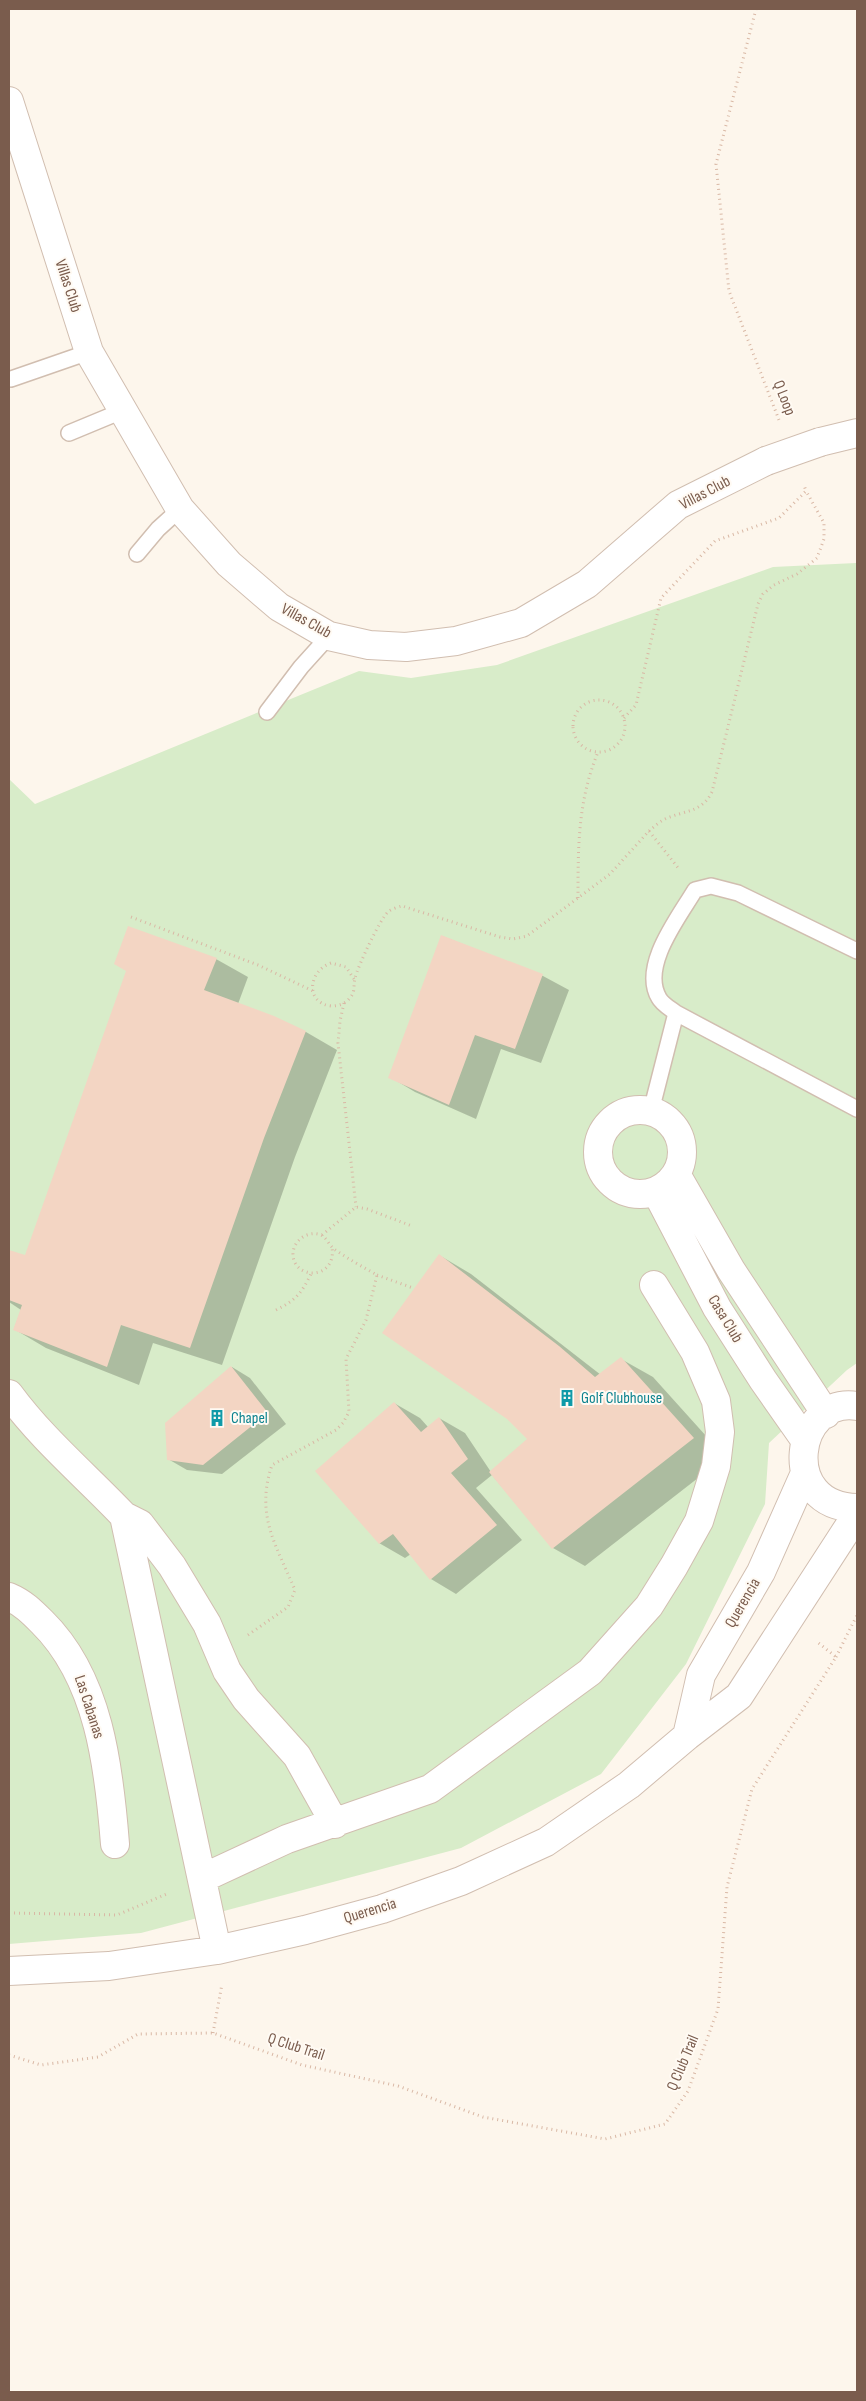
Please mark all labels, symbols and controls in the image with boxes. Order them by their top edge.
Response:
street label: Villas Club [51,257,85,315]
street label: Q Loop [769,378,799,418]
street label: Villas Club [676,472,734,514]
street label: Villas Club [277,599,335,643]
street label: Casa Club [703,1292,747,1346]
building icon: Golf Clubhouse [557,1388,577,1408]
place label: Golf Clubhouse [581,1389,662,1408]
building icon: Chapel [207,1408,227,1428]
place label: Chapel [231,1409,268,1428]
street label: Querencia [721,1575,765,1631]
street label: Las Cabanas [70,1673,108,1741]
street label: Querencia [341,1894,399,1928]
street label: Q Club Trail [265,2029,327,2065]
street label: Q Club Trail [663,2032,703,2094]

